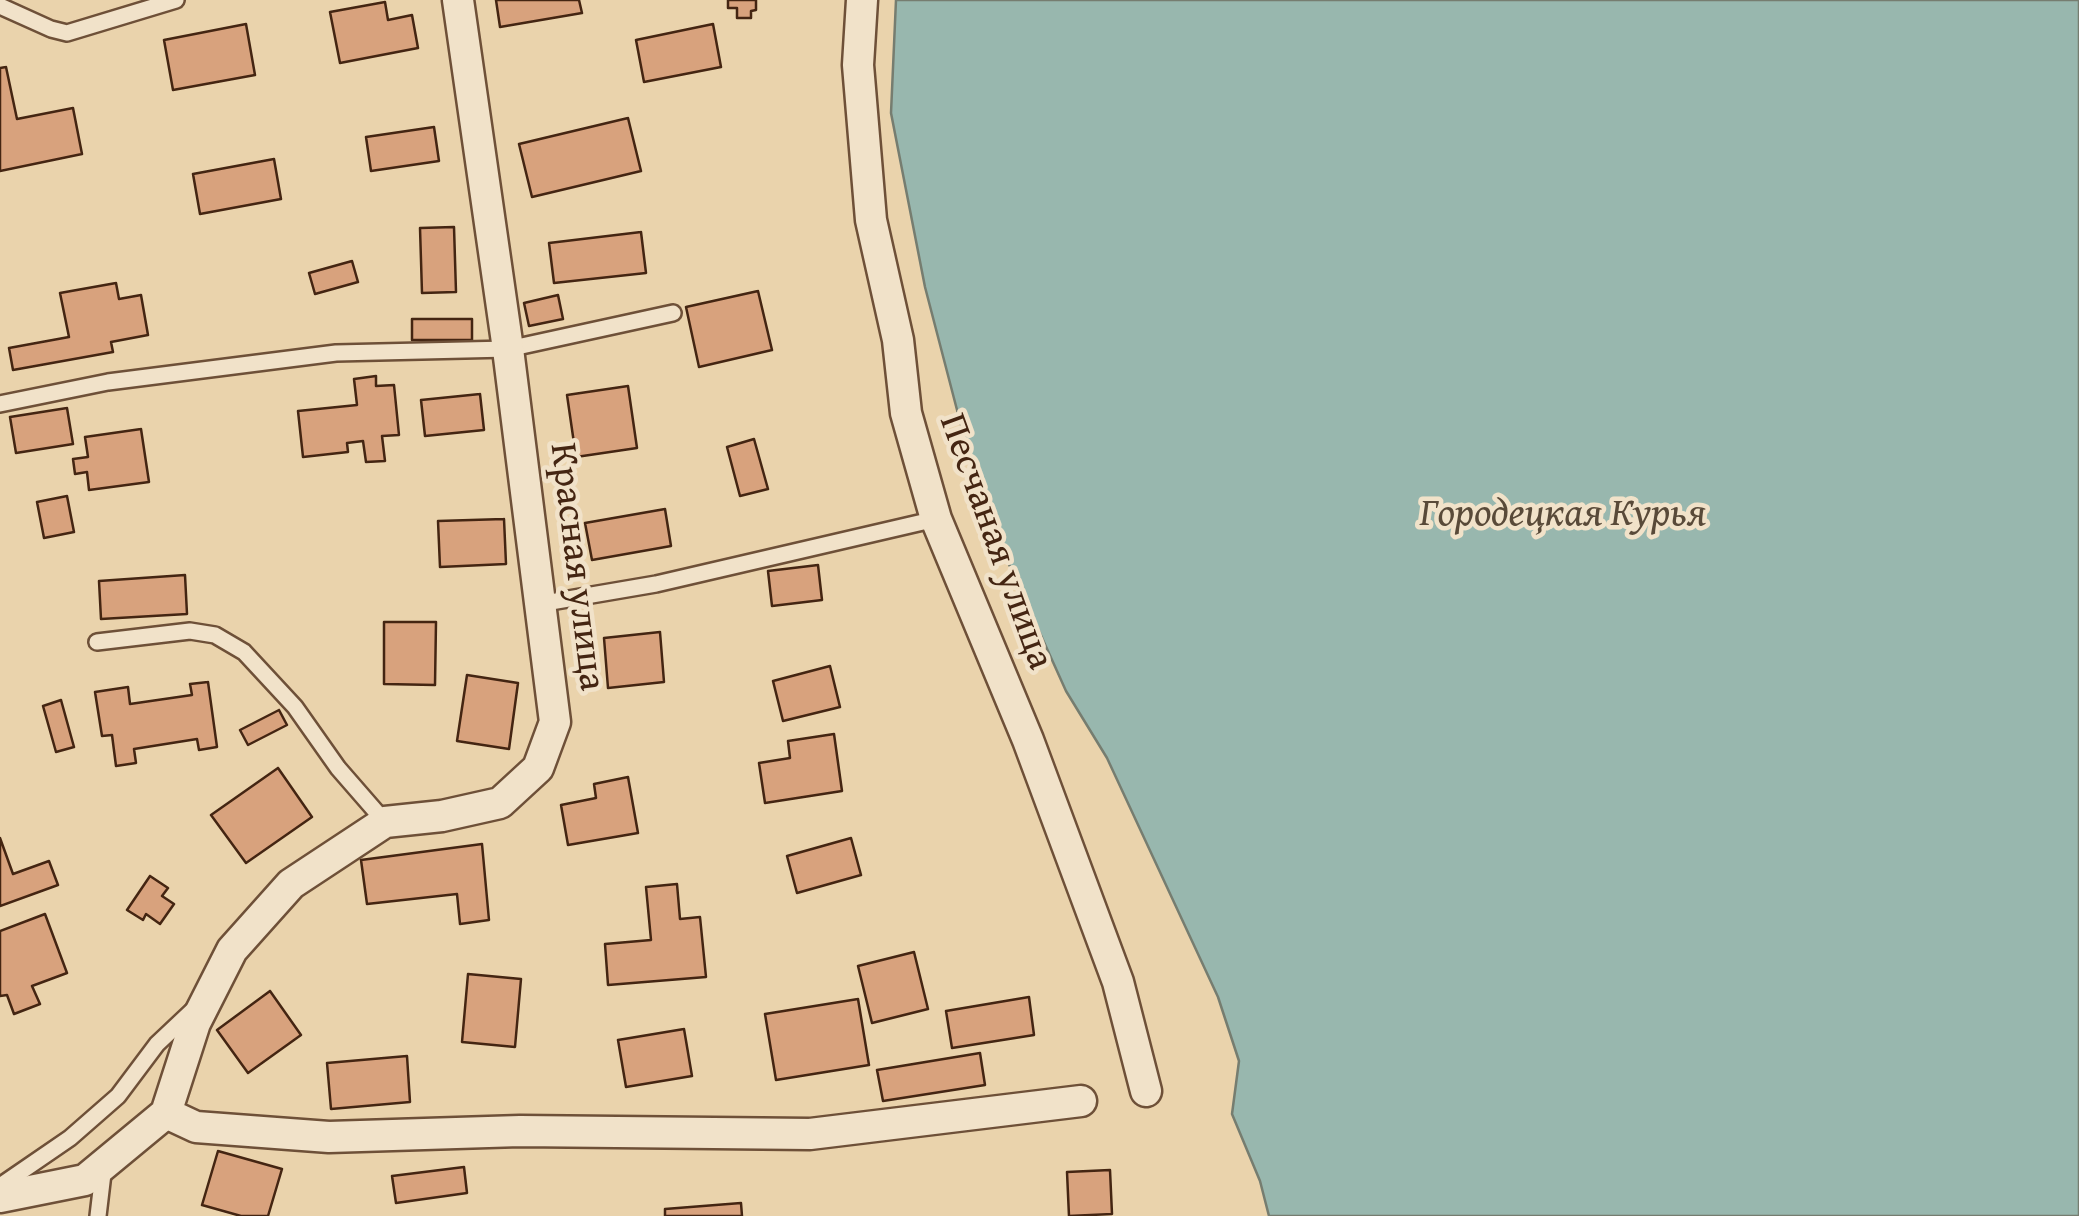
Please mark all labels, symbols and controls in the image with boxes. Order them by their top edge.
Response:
street label: Песчаная улица [928,408,1062,676]
street label: Красная улица [538,441,614,693]
water label: Городецкая Курья [1420,491,1706,539]

